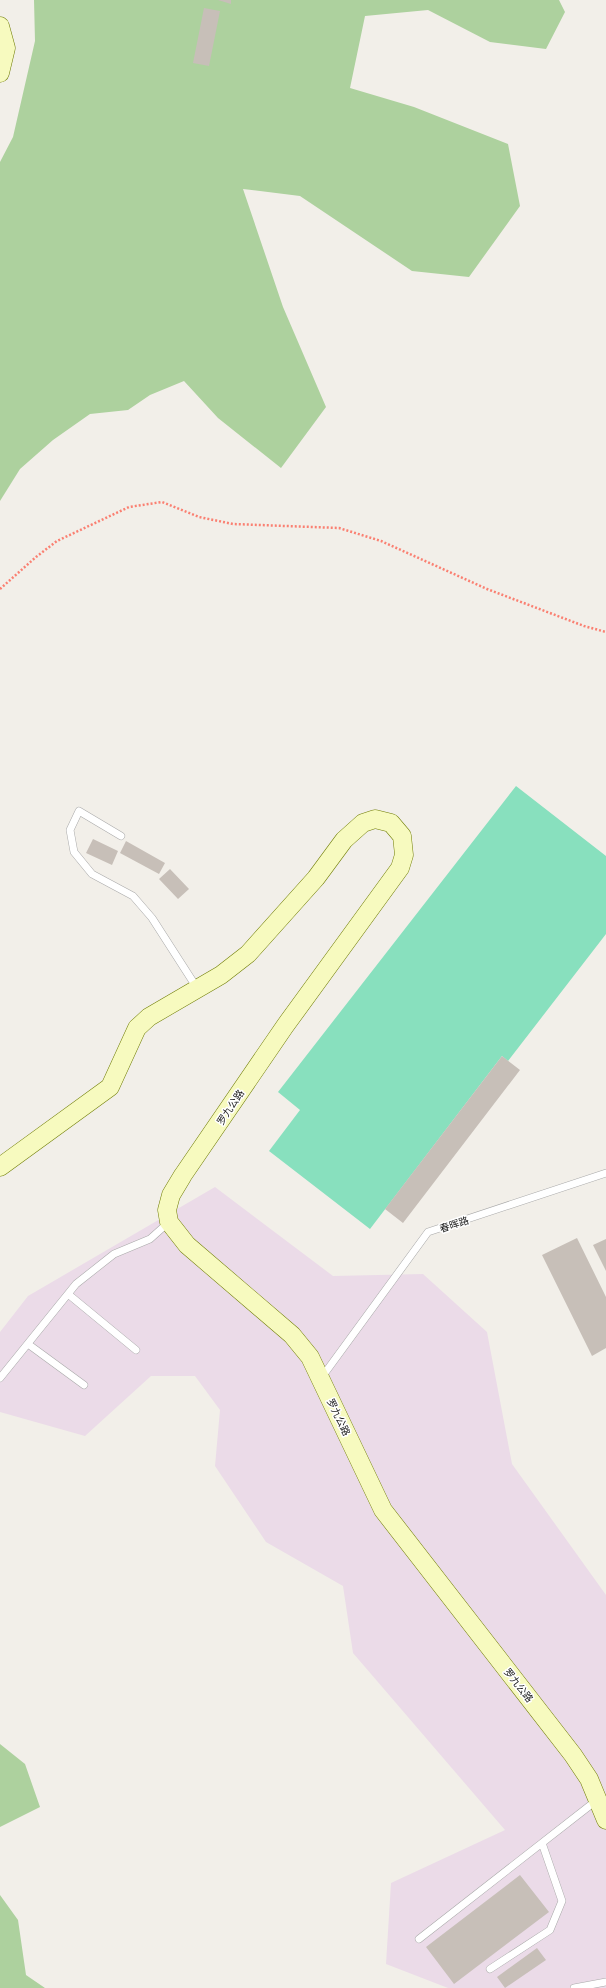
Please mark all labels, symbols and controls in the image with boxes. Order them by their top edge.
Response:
street label: 罗九公路 [213,1087,247,1127]
street label: 春晖路 [438,1213,470,1235]
street label: 罗九公路 [324,1396,354,1438]
street label: 罗九公路 [501,1665,537,1705]

